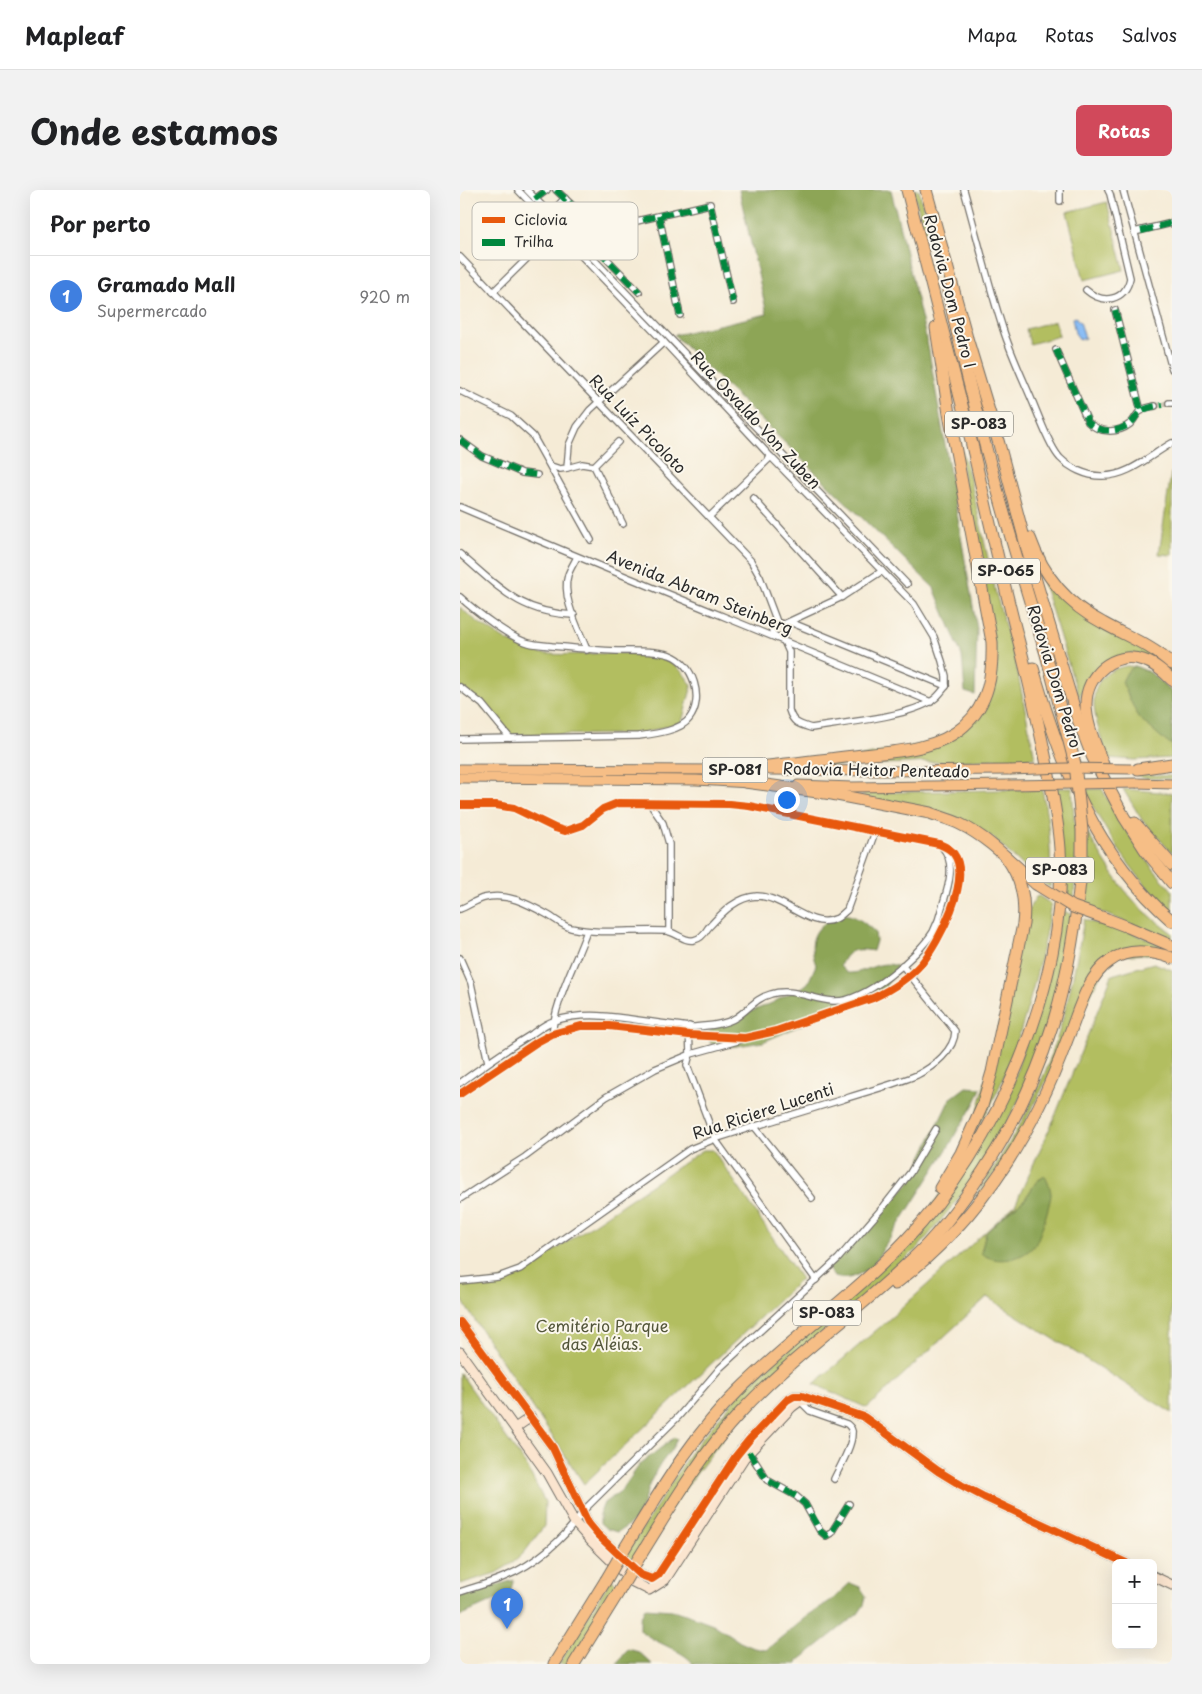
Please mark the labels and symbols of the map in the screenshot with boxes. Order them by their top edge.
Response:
legend [472,202,638,260]
text: Ciclovia [514,209,567,230]
street label: Rodovia Dom Pedro I [919,211,983,370]
text: Trilha [514,231,554,252]
street label: Rua Osvaldo Von Zuben [686,345,827,494]
street label: Rua Luíz Picoloto [585,368,693,479]
road number: SP-083 [945,412,1013,436]
street label: Avenida Abram Steinberg [604,543,797,639]
road number: SP-065 [972,558,1040,584]
street label: Rodovia Dom Pedro I [1022,601,1092,760]
street label: Rodovia Heitor Penteado [782,755,970,783]
road number: SP-081 [702,758,768,782]
your location [774,787,800,813]
road number: SP-083 [1026,858,1094,882]
street label: Rua Riciere Lucenti [689,1076,837,1144]
road number: SP-083 [793,1300,861,1326]
park label: Cemitério Parque das Aléias. [536,1313,669,1355]
pin: 1 [491,1588,523,1629]

